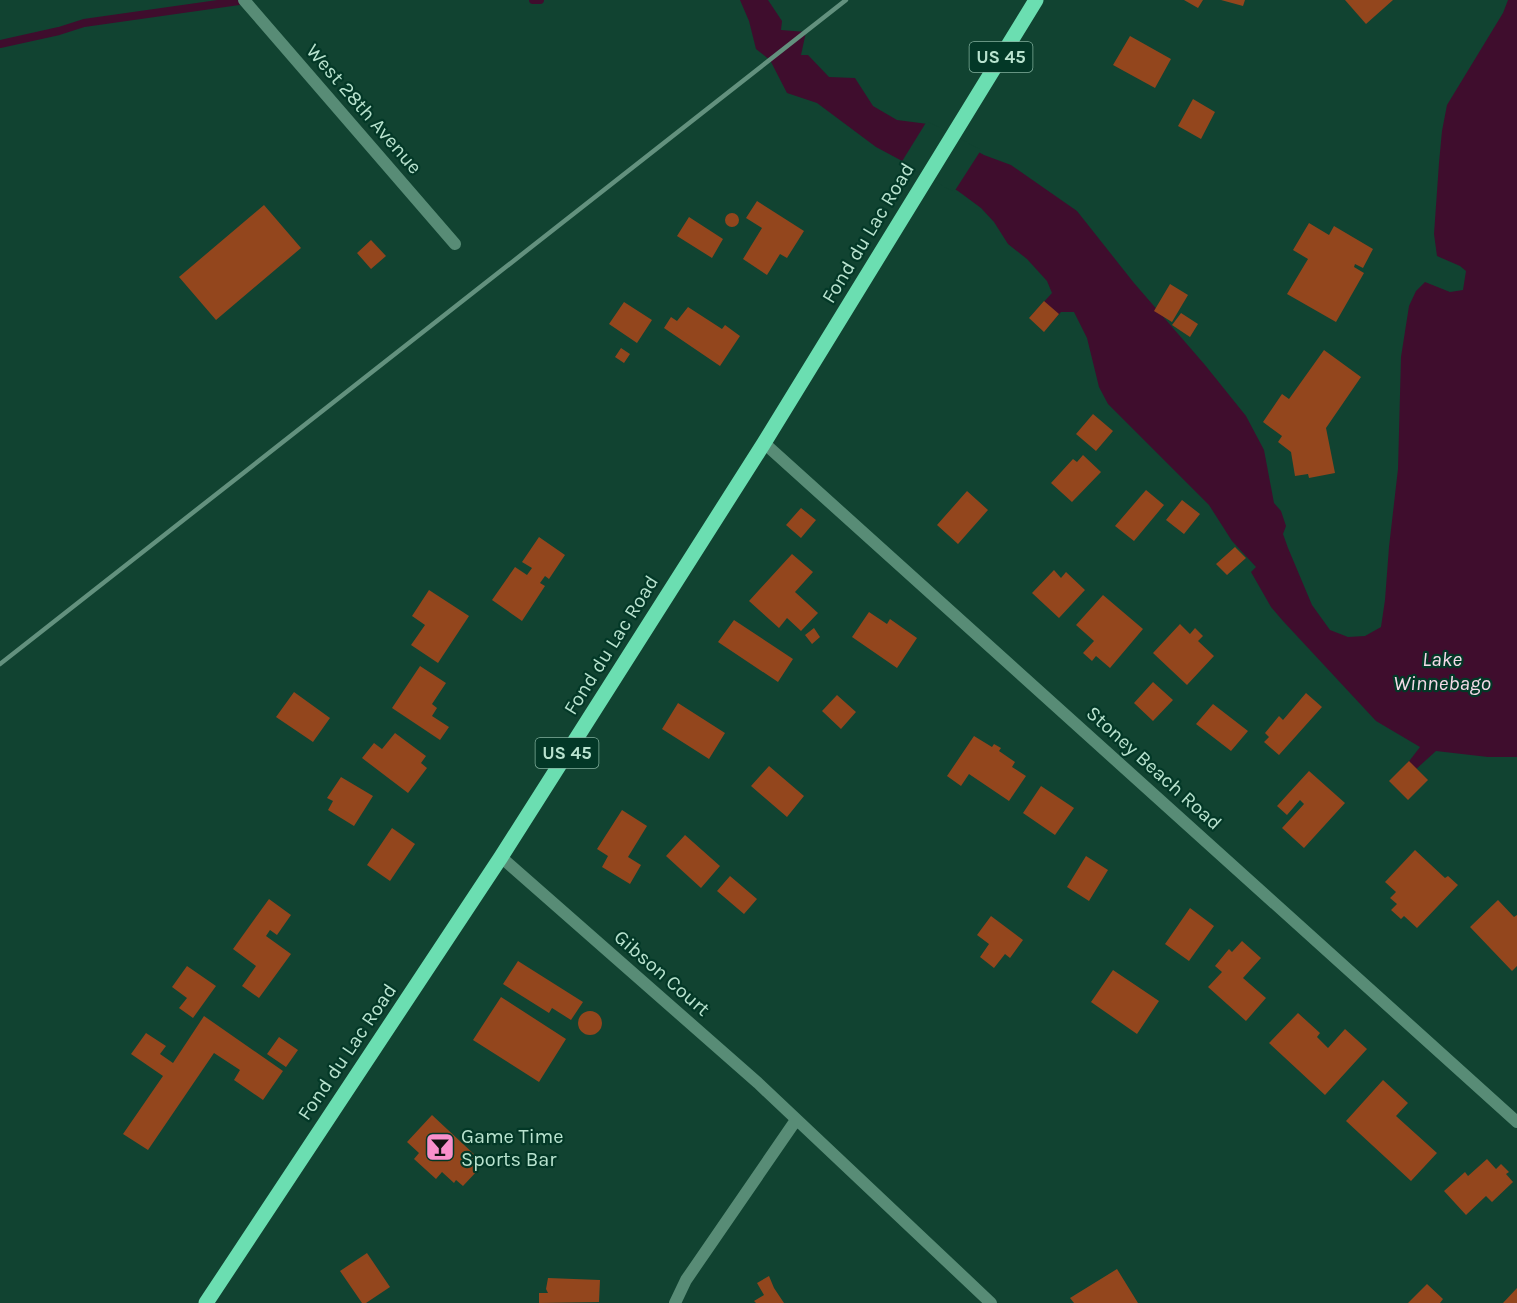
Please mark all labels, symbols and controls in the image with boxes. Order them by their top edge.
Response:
street label: West 28th Avenue [301,39,427,179]
road number: US 45 [970,42,1032,72]
street label: Fond du Lac Road [817,159,919,307]
street label: Fond du Lac Road [559,571,663,719]
water label: Lake Winnebago [1393,647,1492,695]
street label: Stoney Beach Road [1082,701,1226,835]
road number: US 45 [536,738,598,768]
street label: Gibson Court [610,925,715,1021]
street label: Fond du Lac Road [293,979,401,1125]
place label: Game Time Sports Bar [461,1125,564,1171]
bar icon: Game Time Sports Bar [424,1131,456,1163]

